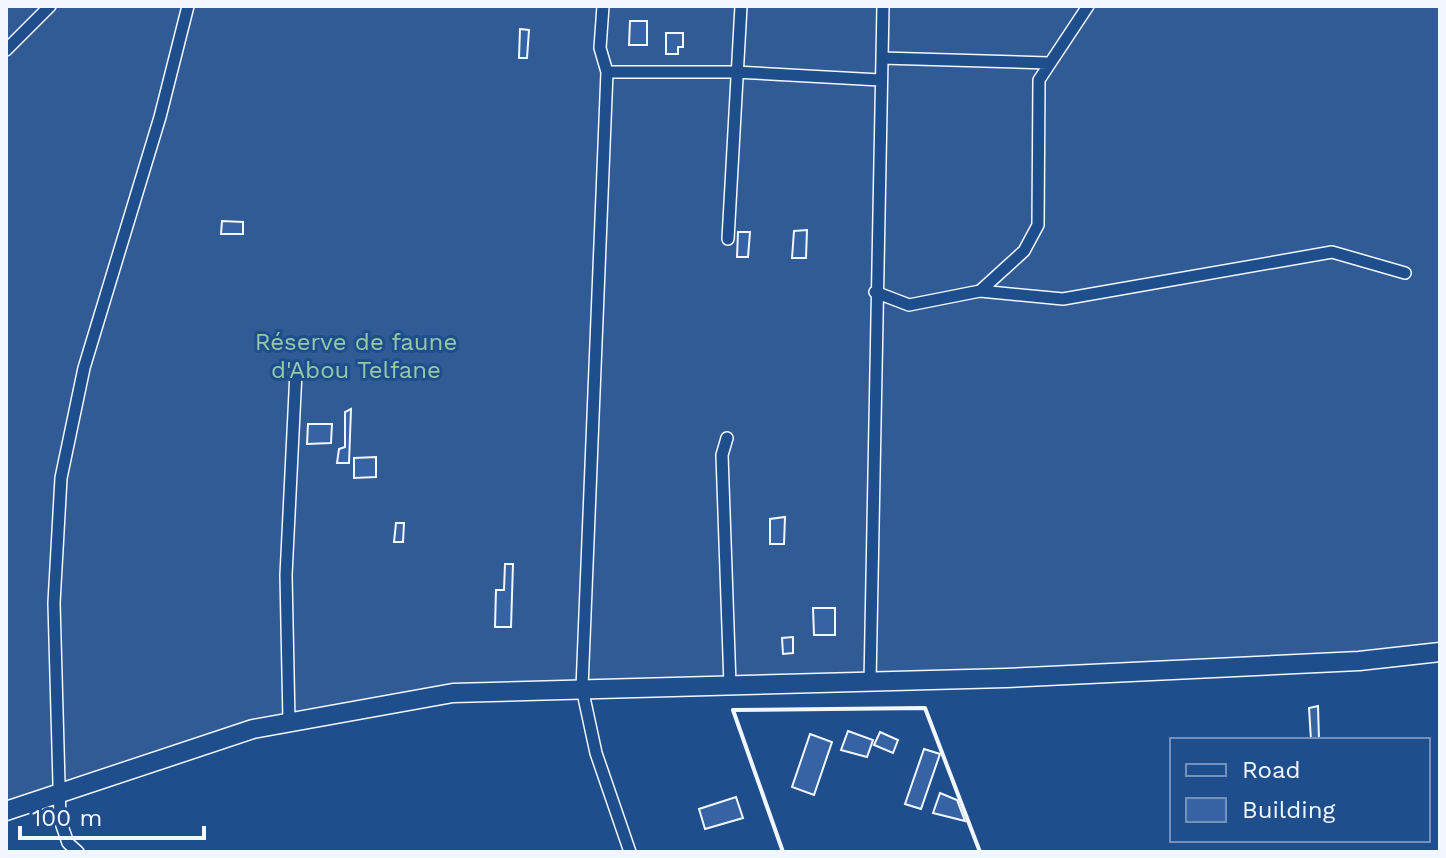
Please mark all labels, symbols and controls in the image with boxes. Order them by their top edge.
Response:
park label: Réserve de faune d'Abou Telfane [255,328,457,384]
legend [1170,738,1430,842]
text: Road [1242,756,1301,784]
scale bar [20,790,204,840]
text: Building [1242,796,1335,824]
text: 100 m [32,804,102,832]

